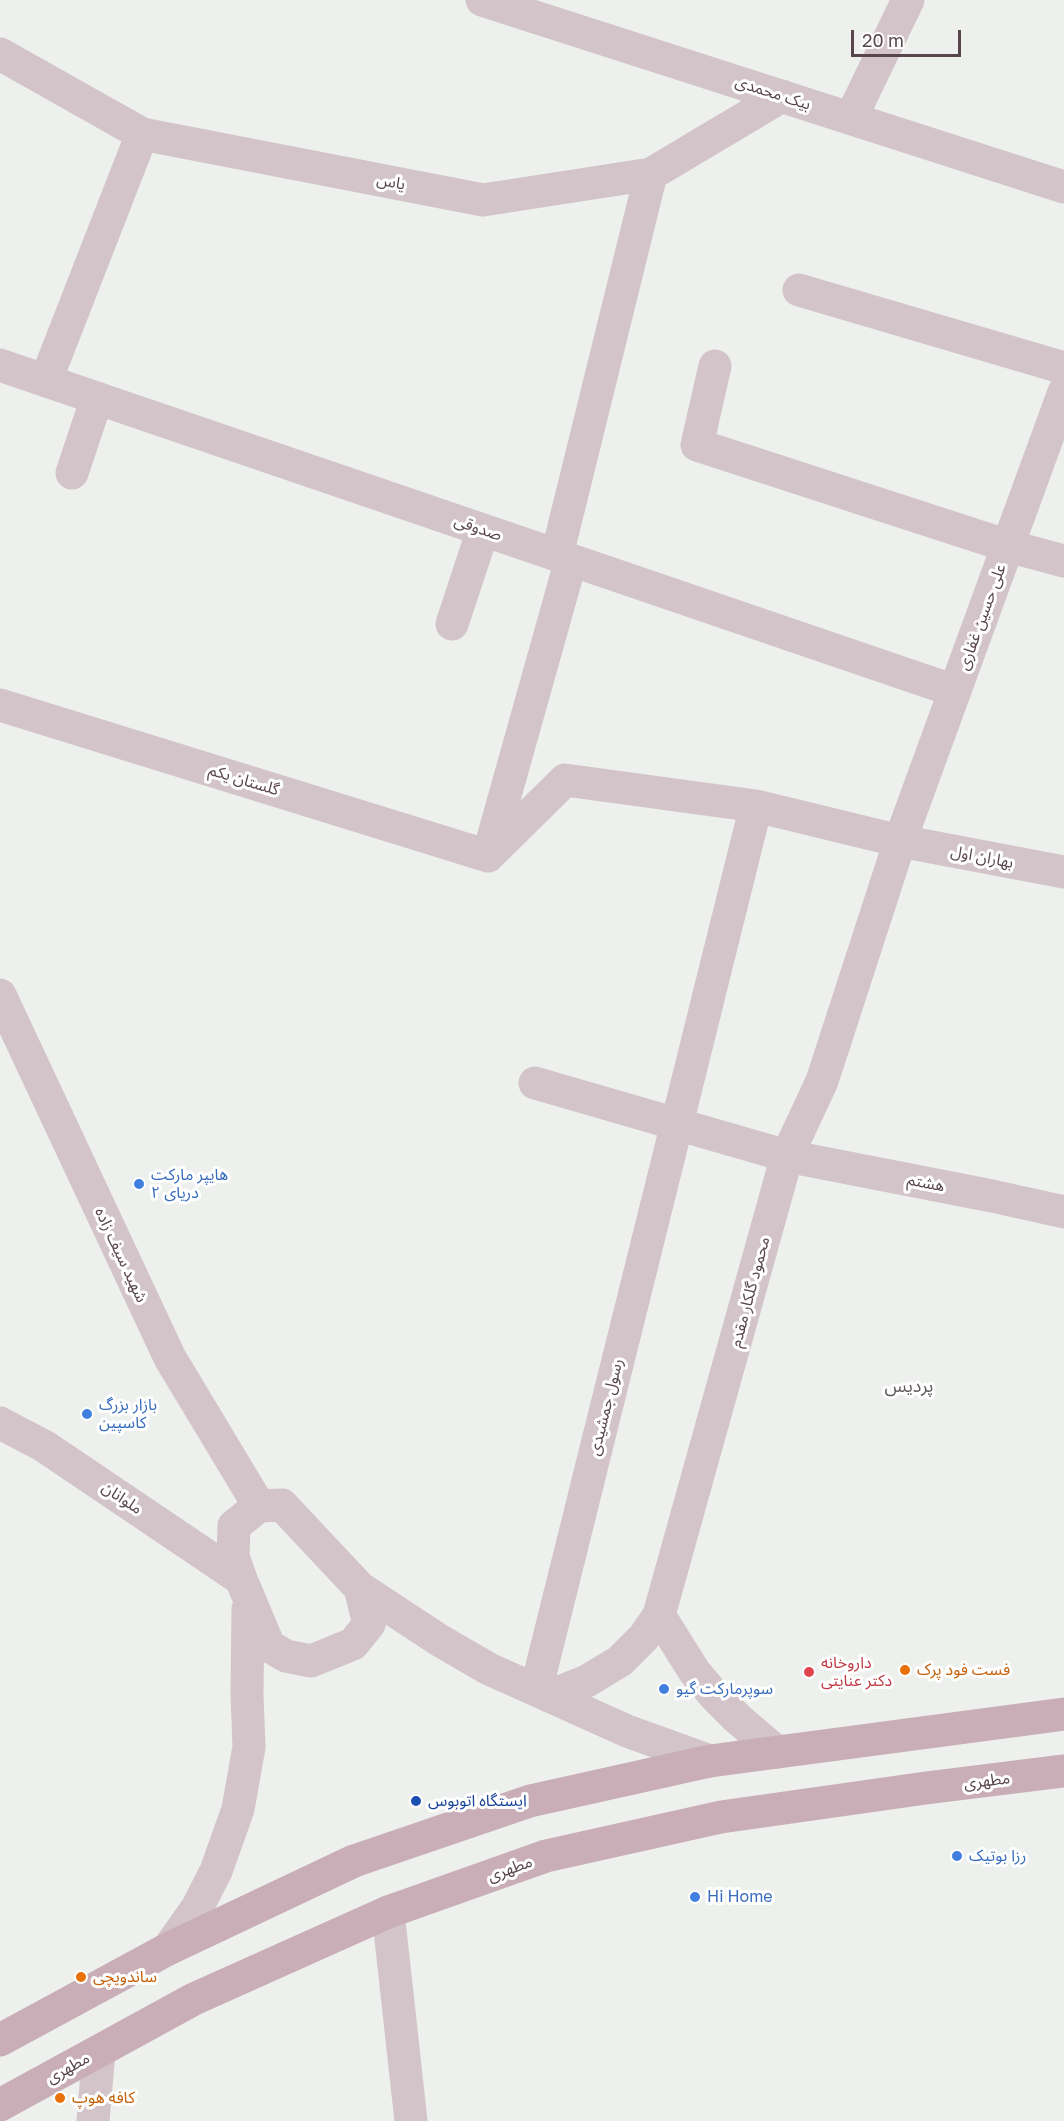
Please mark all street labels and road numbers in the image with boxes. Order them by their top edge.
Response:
street label: بیک محمدی [733,72,813,114]
street label: یاس [375,170,407,194]
street label: صدوقی [452,511,504,545]
street label: علی حسین غفاری [954,561,1010,673]
street label: گلستان یکم [207,760,281,800]
street label: بهاران اول [949,842,1015,872]
street label: هشتم [906,1170,946,1196]
street label: شهید سیف زاده [91,1204,151,1306]
street label: محمود گلکار مقدم [726,1235,774,1349]
street label: رسول جمشیدی [585,1356,627,1458]
street label: ملوانان [98,1478,146,1518]
street label: مطهری [963,1769,1011,1793]
street label: مطهری [485,1852,535,1886]
street label: مطهری [43,2048,93,2088]

